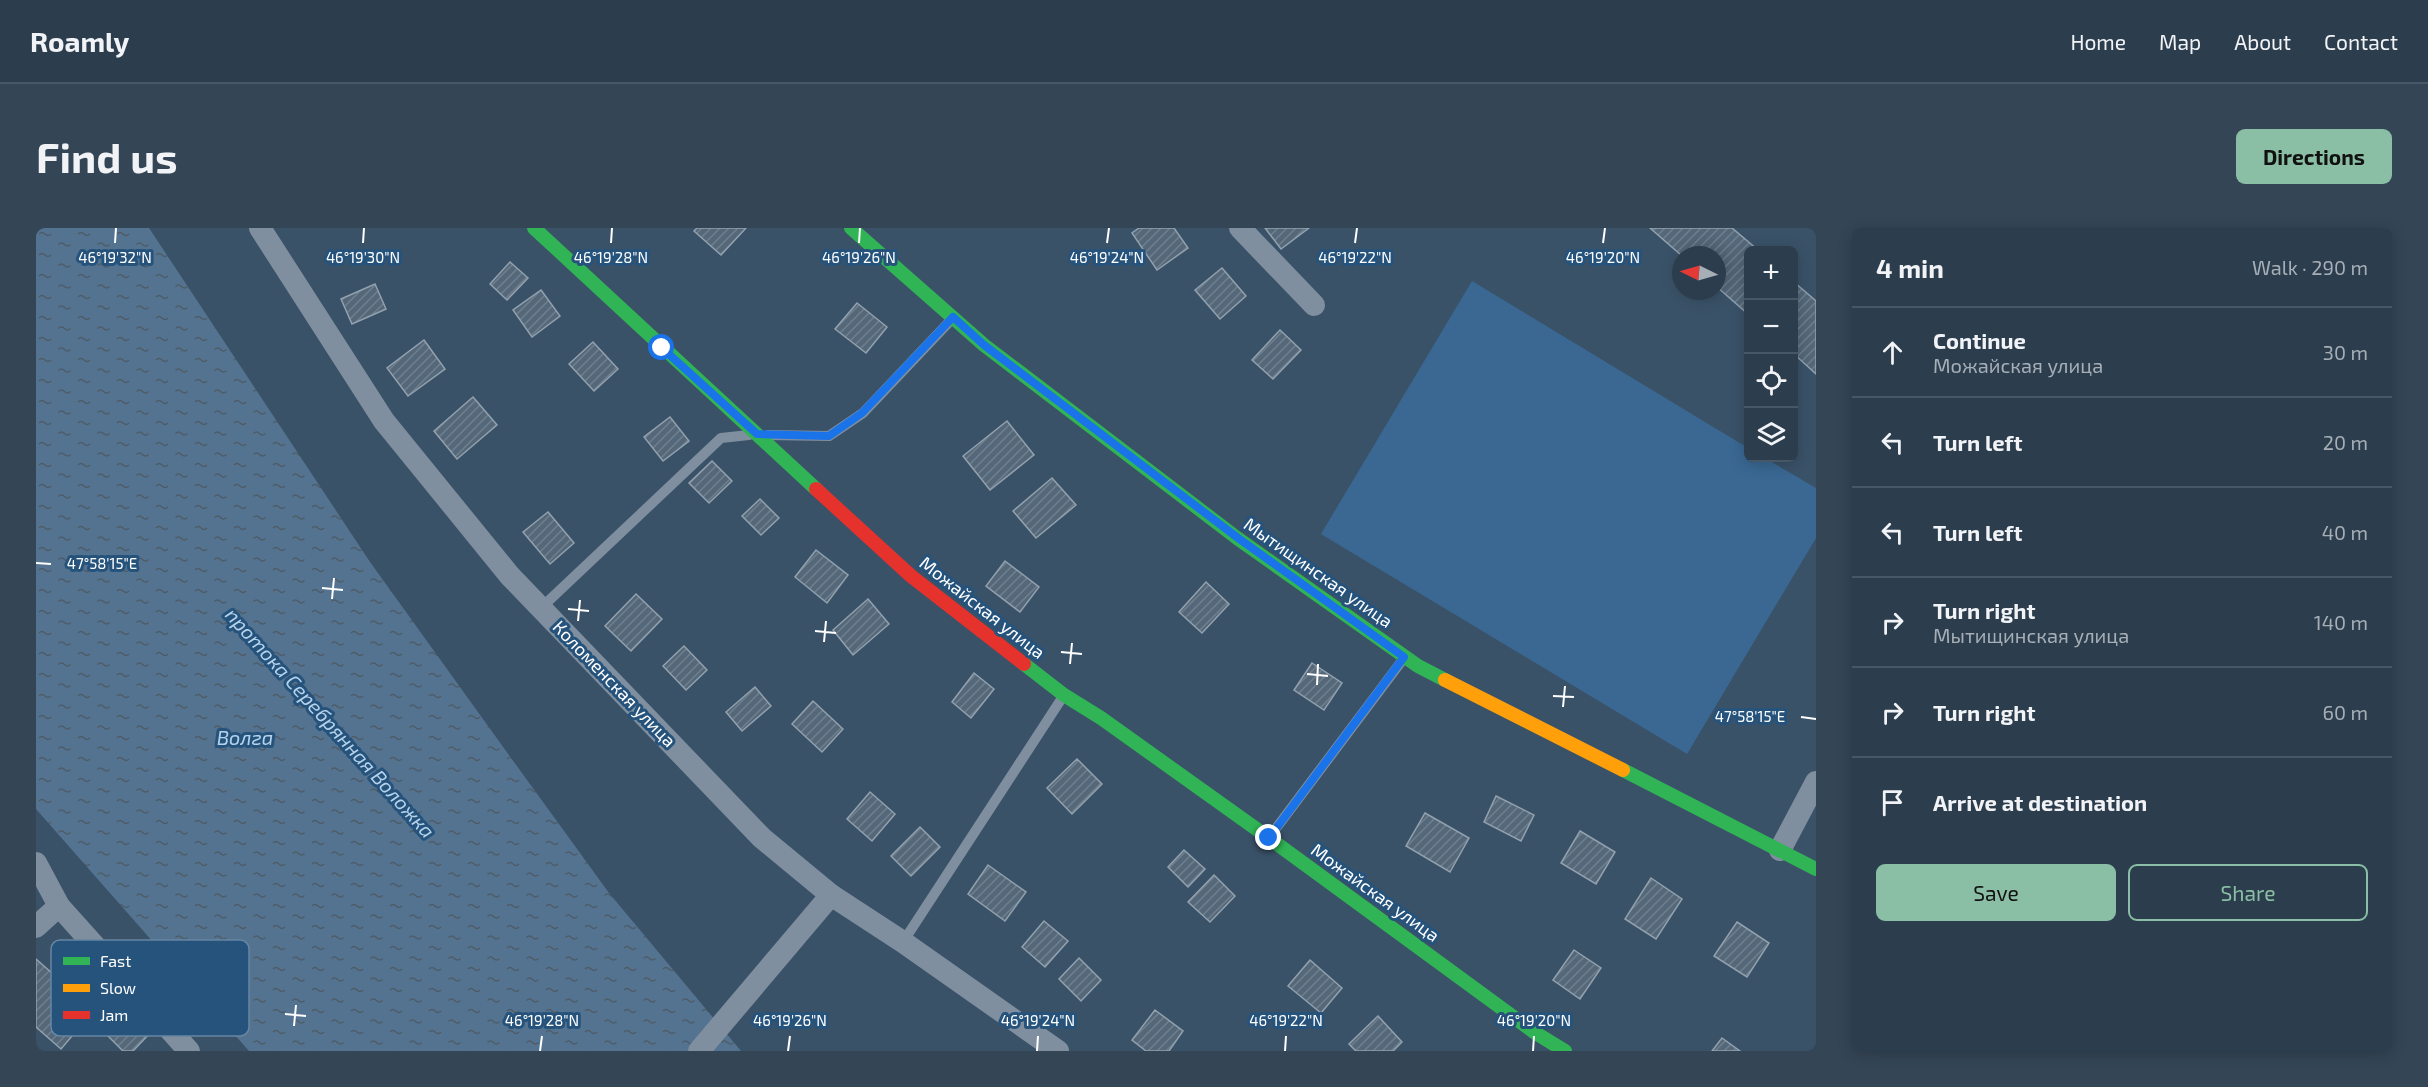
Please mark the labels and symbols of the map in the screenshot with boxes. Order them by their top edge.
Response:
north arrow [1672,246,1726,300]
text: 46°19'32"N [78,248,152,266]
text: 46°19'30"N [326,248,400,266]
text: 46°19'28"N [574,248,648,266]
text: 46°19'26"N [822,248,896,266]
text: 46°19'24"N [1070,248,1144,266]
text: 46°19'22"N [1318,248,1392,266]
text: 46°19'20"N [1566,248,1640,266]
route start [648,334,674,360]
street label: Мытищинская улица [1240,513,1397,632]
street label: Можайская улица [915,551,1050,663]
text: 47°58'15"E [67,554,137,572]
water label: протока Серебрянная Воложка [221,602,440,842]
street label: Коломенская улица [549,615,681,751]
text: 47°58'15"E [1715,707,1785,725]
water label: Волга [217,725,273,749]
route end [1255,824,1281,850]
street label: Можайская улица [1307,838,1444,946]
legend [51,940,249,1036]
text: Fast [100,951,131,970]
text: Slow [100,978,136,997]
text: Jam [100,1005,128,1024]
text: 46°19'28"N [505,1011,579,1029]
text: 46°19'26"N [753,1011,827,1029]
text: 46°19'24"N [1001,1011,1075,1029]
text: 46°19'22"N [1249,1011,1323,1029]
text: 46°19'20"N [1497,1011,1571,1029]

